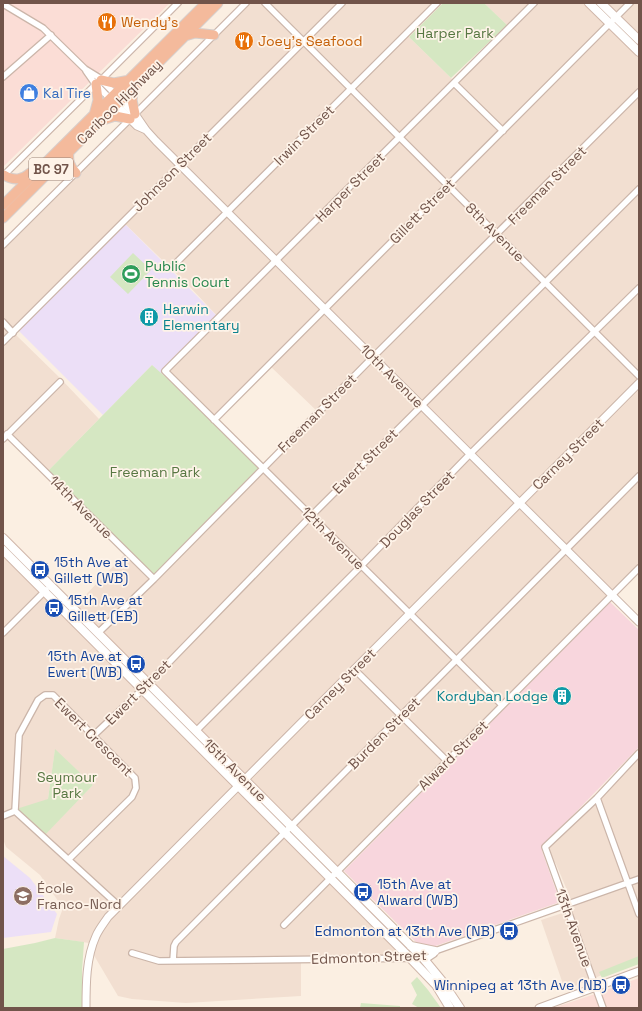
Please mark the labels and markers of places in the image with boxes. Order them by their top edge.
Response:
restaurant icon: Wendy's [96,11,118,33]
place label: Wendy's [121,13,178,31]
restaurant icon: Joey’s Seafood [233,30,255,52]
place label: Joey’s Seafood [258,32,363,50]
shop icon: Kal Tire [18,82,40,104]
place label: Kal Tire [43,84,91,102]
place label: Public Tennis Court [145,257,230,291]
sports icon: Public Tennis Court [120,263,142,285]
place label: Harwin Elementary [163,300,240,334]
building icon: Harwin Elementary [138,306,160,328]
place label: 15th Ave at Gillett (WB) [54,553,128,587]
bus stop icon: 15th Ave at Gillett (WB) [29,559,51,581]
place label: 15th Ave at Gillett (EB) [68,591,142,625]
bus stop icon: 15th Ave at Gillett (EB) [43,597,65,619]
place label: 15th Ave at Ewert (WB) [47,647,122,681]
bus stop icon: 15th Ave at Ewert (WB) [125,653,147,675]
building icon: Kordyban Lodge [551,685,573,707]
place label: Kordyban Lodge [437,687,548,705]
place label: 15th Ave at Alward (WB) [377,875,458,909]
place label: École Franco-Nord [37,879,122,913]
bus stop icon: 15th Ave at Alward (WB) [352,881,374,903]
school or university icon: École Franco-Nord [12,885,34,907]
bus stop icon: Edmonton at 13th Ave (NB) [498,920,520,942]
place label: Edmonton at 13th Ave (NB) [315,922,495,940]
bus stop icon: Winnipeg at 13th Ave (NB) [610,974,632,996]
place label: Winnipeg at 13th Ave (NB) [434,976,607,994]

